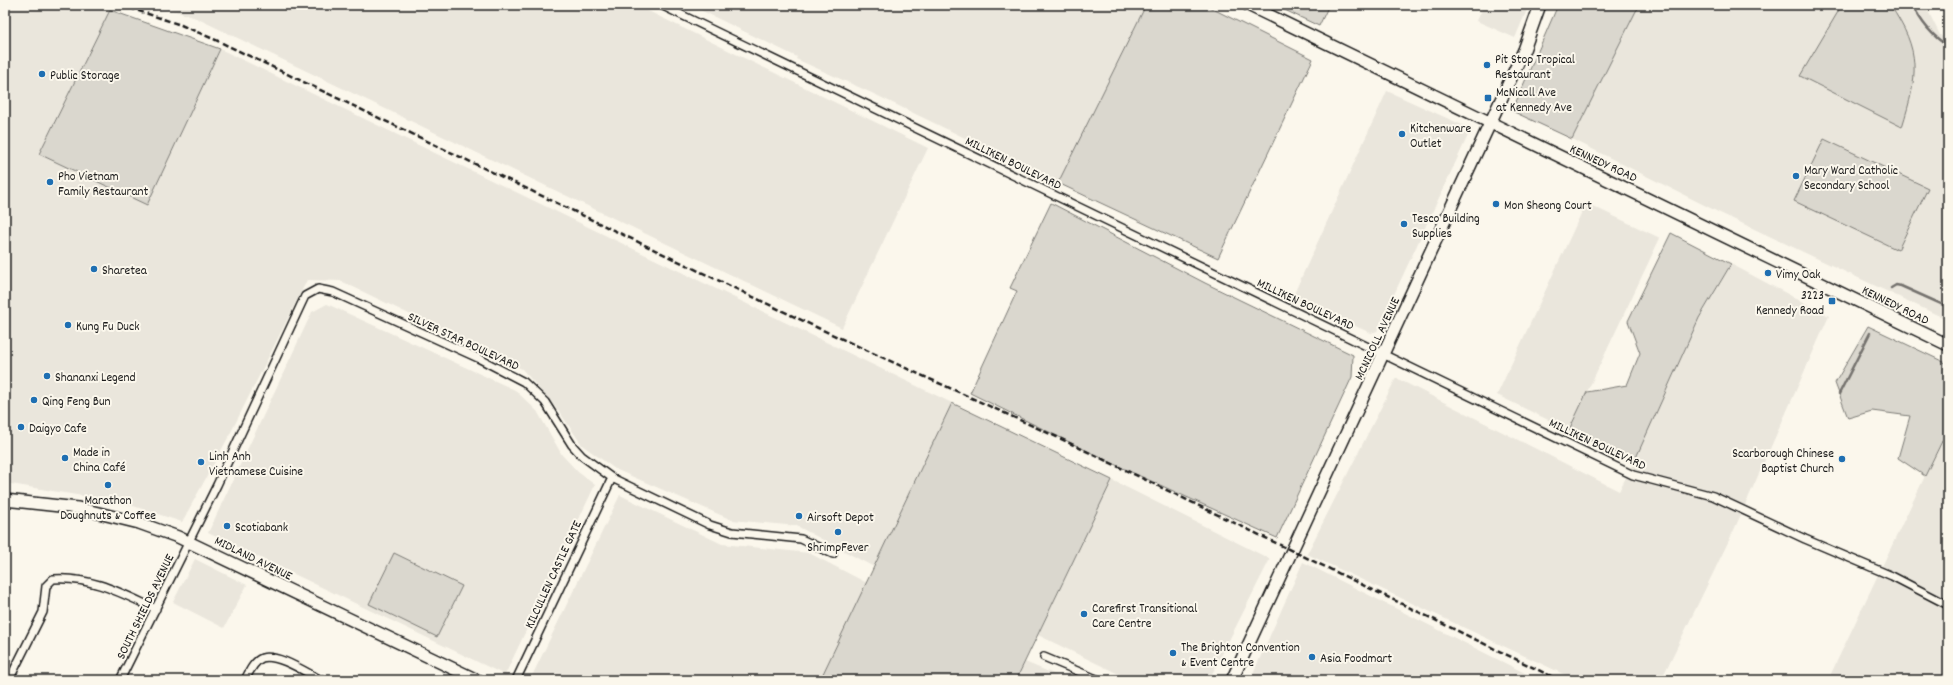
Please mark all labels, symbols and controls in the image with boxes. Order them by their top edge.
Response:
place label: Pit Stop Tropical Restaurant [1495,51,1575,85]
marker: Pit Stop Tropical Restaurant [1482,60,1492,70]
place label: Public Storage [50,67,120,86]
marker: Public Storage [37,69,47,79]
place label: McNicoll Ave at Kennedy Ave [1496,84,1572,118]
marker: McNicoll Ave at Kennedy Ave [1483,93,1493,103]
place label: Kitchenware Outlet [1410,120,1471,154]
marker: Kitchenware Outlet [1397,129,1407,139]
street label: MILLIKEN BOULEVARD [961,133,1065,196]
street label: KENNEDY ROAD [1566,140,1640,188]
place label: Mary Ward Catholic Secondary School [1804,162,1898,196]
place label: Pho Vietnam Family Restaurant [58,168,148,202]
marker: Mary Ward Catholic Secondary School [1791,171,1801,181]
marker: Pho Vietnam Family Restaurant [45,177,55,187]
place label: Mon Sheong Court [1504,197,1592,216]
marker: Mon Sheong Court [1491,199,1501,209]
place label: Tesco Building Supplies [1412,210,1480,244]
marker: Tesco Building Supplies [1399,219,1409,229]
place label: Sharetea [102,262,148,281]
marker: Sharetea [89,264,99,274]
place label: Vimy Oak [1776,266,1821,285]
marker: Vimy Oak [1763,268,1773,278]
street label: MILLIKEN BOULEVARD [1253,274,1357,336]
street label: KENNEDY ROAD [1858,282,1932,331]
place label: 3223 Kennedy Road [1756,287,1824,321]
street label: MCNICOLL AVENUE [1351,294,1406,384]
marker: 3223 Kennedy Road [1827,296,1837,306]
street label: SILVER STAR BOULEVARD [404,308,522,377]
place label: Kung Fu Duck [76,318,140,337]
marker: Kung Fu Duck [63,320,73,330]
place label: Shananxi Legend [55,369,136,388]
marker: Shananxi Legend [42,371,52,381]
place label: Qing Feng Bun [42,393,111,412]
marker: Qing Feng Bun [29,395,39,405]
street label: MILLIKEN BOULEVARD [1545,414,1649,476]
place label: Daigyo Cafe [29,420,87,439]
marker: Daigyo Cafe [16,422,26,432]
place label: Made in China Café [73,444,126,478]
place label: Scarborough Chinese Baptist Church [1732,445,1834,479]
place label: Linh Anh Vietnamese Cuisine [209,448,303,482]
marker: Made in China Café [60,453,70,463]
marker: Scarborough Chinese Baptist Church [1837,454,1847,464]
marker: Linh Anh Vietnamese Cuisine [196,457,206,467]
marker: Marathon Doughnuts & Coffee [103,480,113,490]
place label: Marathon Doughnuts & Coffee [60,492,156,526]
place label: Airsoft Depot [807,509,874,528]
marker: Airsoft Depot [794,511,804,521]
street label: KILCULLEN CASTLE GATE [521,518,588,632]
place label: Scotiabank [235,519,288,538]
marker: Scotiabank [222,521,232,531]
marker: ShrimpFever [833,527,843,537]
street label: MIDLAND AVENUE [211,532,295,586]
place label: ShrimpFever [807,539,869,558]
street label: SOUTH SHIELDS AVENUE [112,551,180,663]
place label: Carefirst Transitional Care Centre [1092,600,1197,634]
marker: Carefirst Transitional Care Centre [1079,609,1089,619]
place label: The Brighton Convention & Event Centre [1181,639,1300,673]
marker: The Brighton Convention & Event Centre [1168,648,1178,658]
place label: Asia Foodmart [1320,650,1392,669]
marker: Asia Foodmart [1307,652,1317,662]

